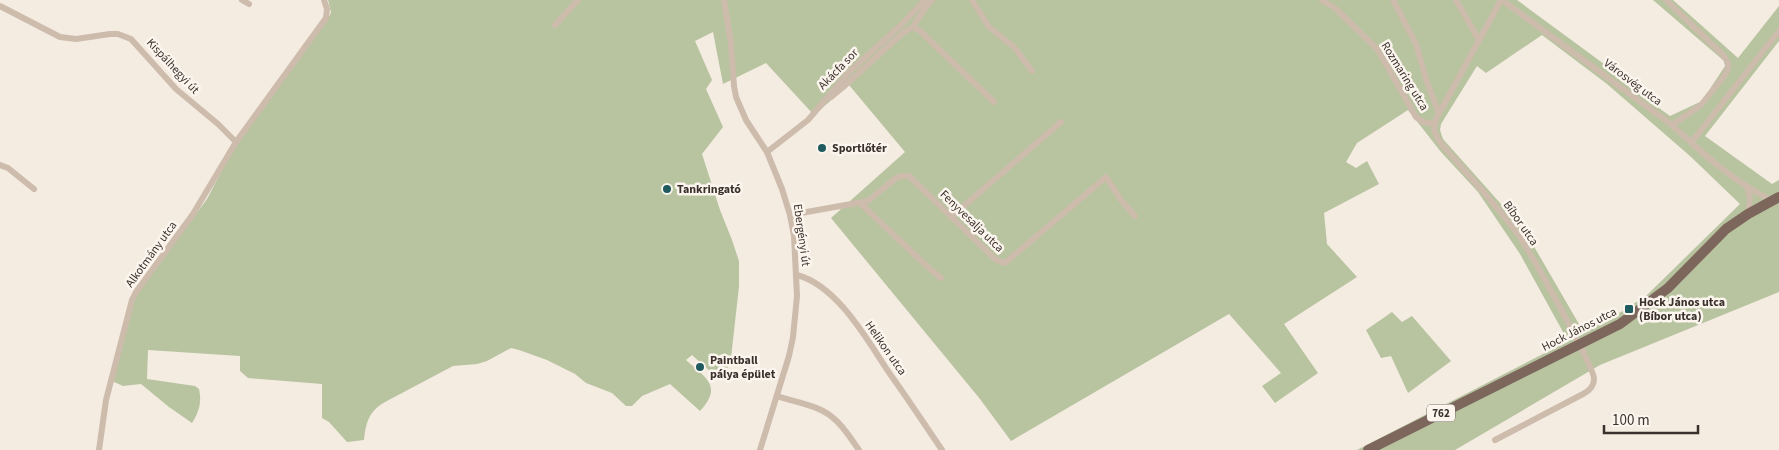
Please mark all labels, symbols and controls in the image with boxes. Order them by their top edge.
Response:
street label: Kispálhegyi út [142,35,203,98]
street label: Rozmaring utca [1377,39,1433,114]
street label: Akácfa sor [814,44,863,94]
street label: Városvég utca [1600,55,1665,110]
place label: Sportlőtér [832,140,887,157]
marker: Sportlőtér [816,142,828,154]
place label: Tankringató [677,181,741,198]
marker: Tankringató [661,183,673,195]
street label: Fenyvesalja utca [936,186,1007,256]
street label: Bíbor utca [1499,197,1542,249]
street label: Ebergényi út [789,203,814,267]
street label: Alkotmány utca [122,218,181,291]
place label: Hock János utca (Bíbor utca) [1639,294,1725,325]
street label: Hock János utca [1539,303,1620,356]
marker: Hock János utca (Bíbor utca) [1623,303,1635,315]
street label: Helikon utca [861,318,911,379]
place label: Paintball pálya épület [710,352,776,383]
marker: Paintball pálya épület [694,361,706,373]
scale bar [1604,402,1698,434]
road number: 762 [1427,404,1455,422]
text: 100 m [1612,410,1650,431]

